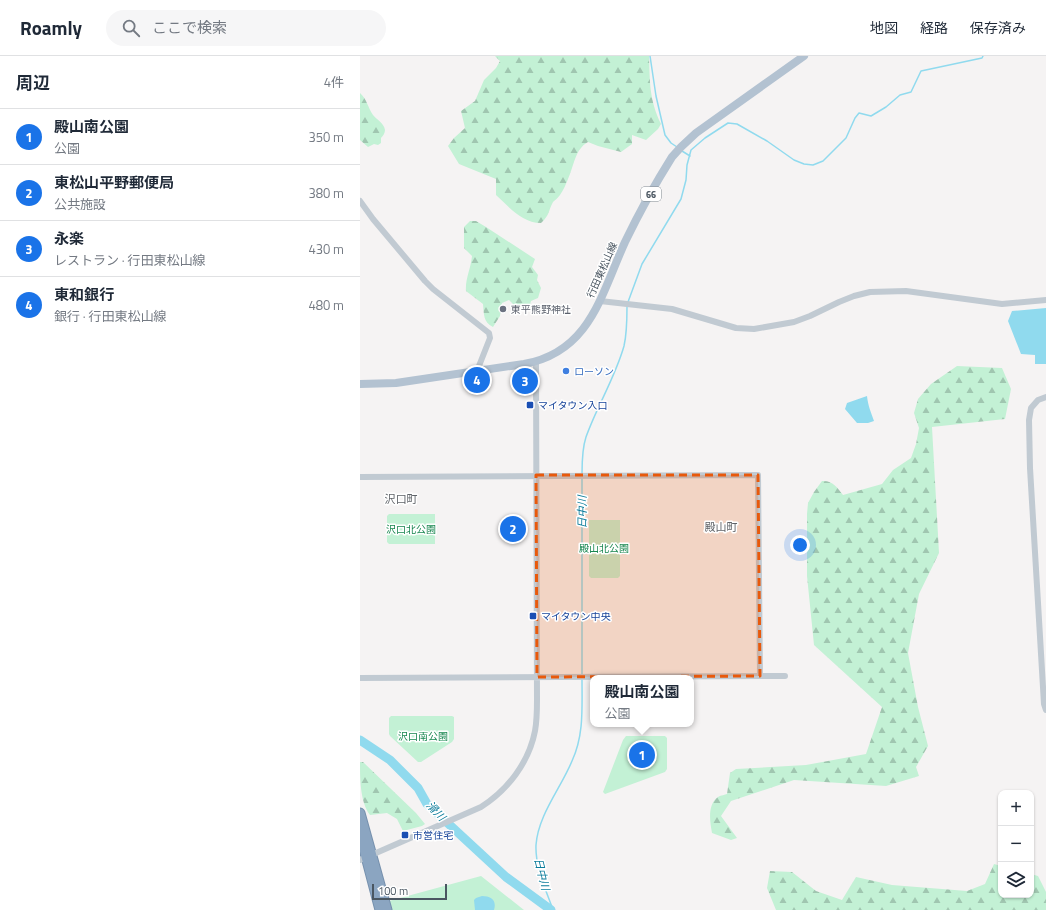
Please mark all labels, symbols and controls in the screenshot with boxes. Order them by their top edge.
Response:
search box [106,10,386,46]
text: Roamly [20,13,82,42]
text: ここで検索 [152,16,227,39]
icon: search [120,17,142,39]
text: 地図 [870,17,898,38]
text: 経路 [920,17,948,38]
text: 保存済み [970,17,1026,38]
text: 周辺 [16,70,50,96]
text: 4件 [324,72,344,92]
text: 殿山南公園 [54,115,129,138]
text: 1 [25,127,33,147]
text: 350 m [308,127,344,147]
text: 公園 [54,138,80,158]
text: 東松山平野郵便局 [54,171,174,194]
text: 2 [25,183,33,203]
text: 380 m [308,183,344,203]
road number: 66 [641,187,661,201]
text: 公共施設 [54,194,106,214]
text: 永楽 [54,227,84,250]
text: 3 [25,239,33,259]
text: 430 m [308,239,344,259]
street label: 行田東松山線 [583,240,621,300]
text: レストラン · 行田東松山線 [54,250,206,270]
text: 東和銀行 [54,283,114,306]
text: 4 [25,295,33,315]
text: 480 m [308,295,344,315]
place label: 東平熊野神社 [511,302,571,317]
marker: 東平熊野神社 [498,304,508,314]
text: 銀行 · 行田東松山線 [54,306,167,326]
place label: ローソン [574,364,614,379]
pin: 4 [464,365,490,395]
pin: 3 [512,366,538,396]
marker: ローソン [561,366,571,376]
place label: マイタウン入口 [538,398,608,413]
marker: マイタウン入口 [525,400,535,410]
district label: 沢口町 [385,491,418,507]
water label: 日中川 [574,495,590,529]
pin: 2 [500,514,526,544]
district label: 殿山町 [705,519,738,535]
park label: 沢口北公園 [386,522,436,537]
your location [790,535,810,555]
park label: 殿山北公園 [579,541,629,556]
place label: マイタウン中央 [541,609,612,624]
marker: マイタウン中央 [528,611,538,621]
popup [590,675,694,727]
text: 殿山南公園 [604,680,680,703]
text: 公園 [604,703,631,723]
park label: 沢口南公園 [398,729,448,744]
pin: 1 [629,740,655,770]
map controls [998,790,1034,898]
button: + [998,790,1034,826]
water label: 滑川 [423,798,450,825]
button: − [998,826,1034,862]
place label: 市営住宅 [413,828,453,843]
marker: 市営住宅 [400,830,410,840]
water label: 日中川 [530,856,554,893]
button: layers [998,862,1034,898]
scale bar [372,882,447,901]
text: 100 m [378,883,408,899]

